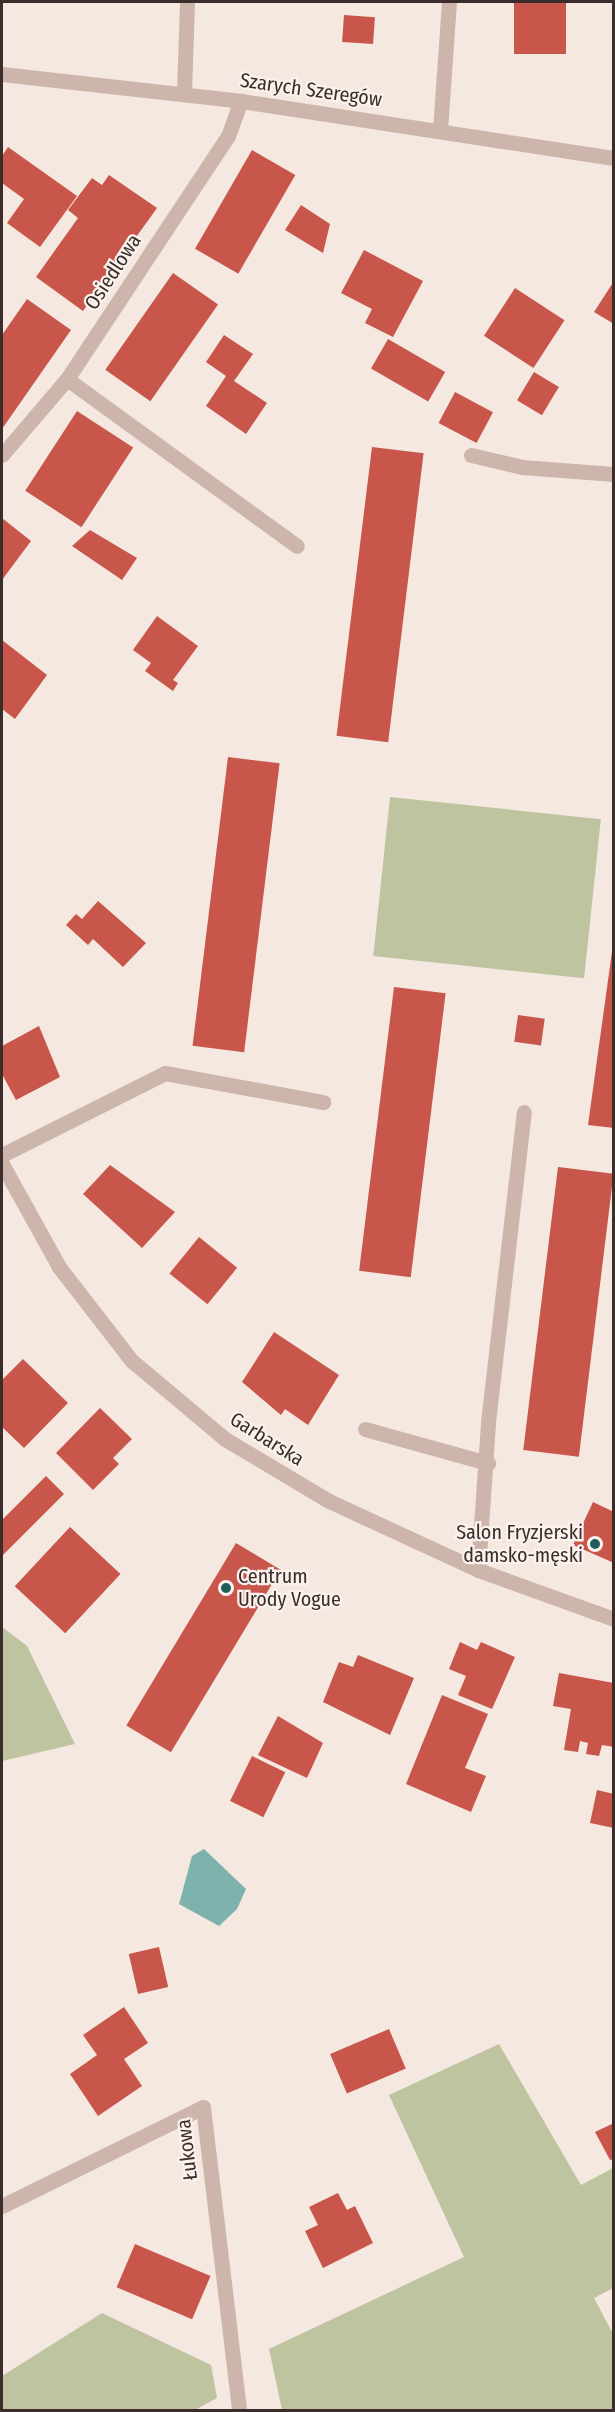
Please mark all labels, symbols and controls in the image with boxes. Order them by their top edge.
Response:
street label: Szarych Szeregów [238,68,384,112]
street label: Osiedlowa [80,230,146,314]
street label: Garbarska [226,1407,308,1471]
place label: Salon Fryzjerski damsko-męski [456,1520,583,1567]
marker: Salon Fryzjerski damsko-męski [588,1537,602,1551]
place label: Centrum Urody Vogue [238,1564,341,1611]
marker: Centrum Urody Vogue [219,1581,233,1595]
street label: Łukowa [171,2118,203,2182]

